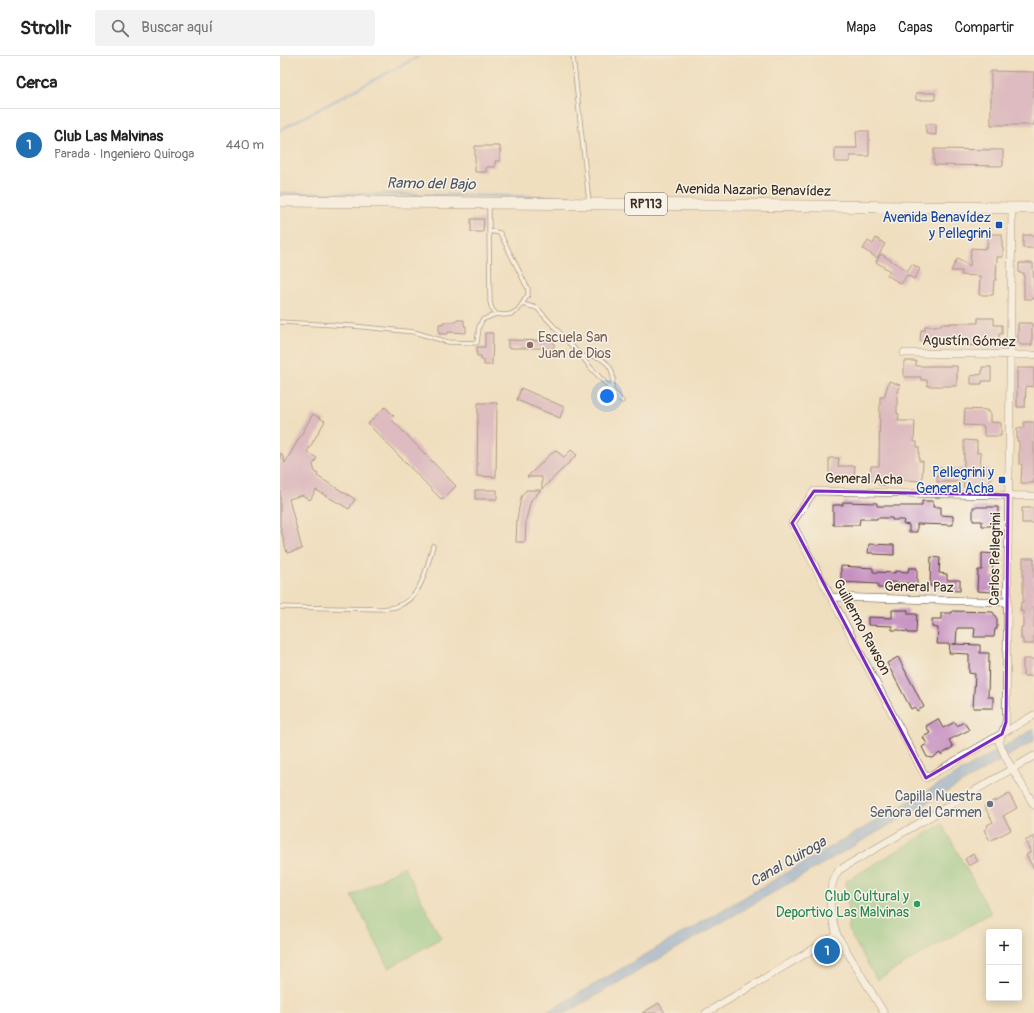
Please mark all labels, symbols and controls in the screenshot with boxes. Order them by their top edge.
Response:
search box [95,10,375,46]
text: Strollr [20,16,71,40]
icon: search [109,17,131,39]
text: Buscar aquí [141,18,213,37]
text: Mapa [846,19,876,36]
text: Capas [898,19,933,36]
text: Compartir [955,19,1014,36]
text: Cerca [16,72,57,93]
text: Club Las Malvinas [54,127,163,146]
text: 1 [26,137,32,153]
text: 440 m [226,137,264,153]
text: Parada · Ingeniero Quiroga [54,146,194,162]
water label: Ramo del Bajo [386,174,477,194]
street label: Avenida Nazario Benavídez [675,180,831,200]
road number: RP113 [625,193,667,215]
place label: Avenida Benavídez y Pellegrini [883,209,991,242]
marker: Avenida Benavídez y Pellegrini [994,220,1004,230]
place label: Escuela San Juan de Dios [538,329,612,362]
street label: Agustín Gómez [922,332,1016,350]
marker: Escuela San Juan de Dios [525,340,535,350]
your location [597,386,617,406]
place label: Pellegrini y General Acha [916,464,994,497]
street label: General Acha [825,470,903,488]
marker: Pellegrini y General Acha [997,475,1007,485]
street label: Carlos Pellegrini [986,512,1004,606]
street label: Guillermo Rawson [830,576,894,678]
street label: General Paz [884,578,954,596]
place label: Capilla Nuestra Señora del Carmen [869,788,982,821]
marker: Capilla Nuestra Señora del Carmen [985,799,995,809]
water label: Canal Quiroga [746,832,830,892]
place label: Club Cultural y Deportivo Las Malvinas [776,888,910,921]
marker: Club Cultural y Deportivo Las Malvinas [912,899,922,909]
map controls [986,929,1022,1001]
button: + [986,929,1022,965]
pin: 1 [814,936,840,966]
button: − [986,965,1022,1001]

